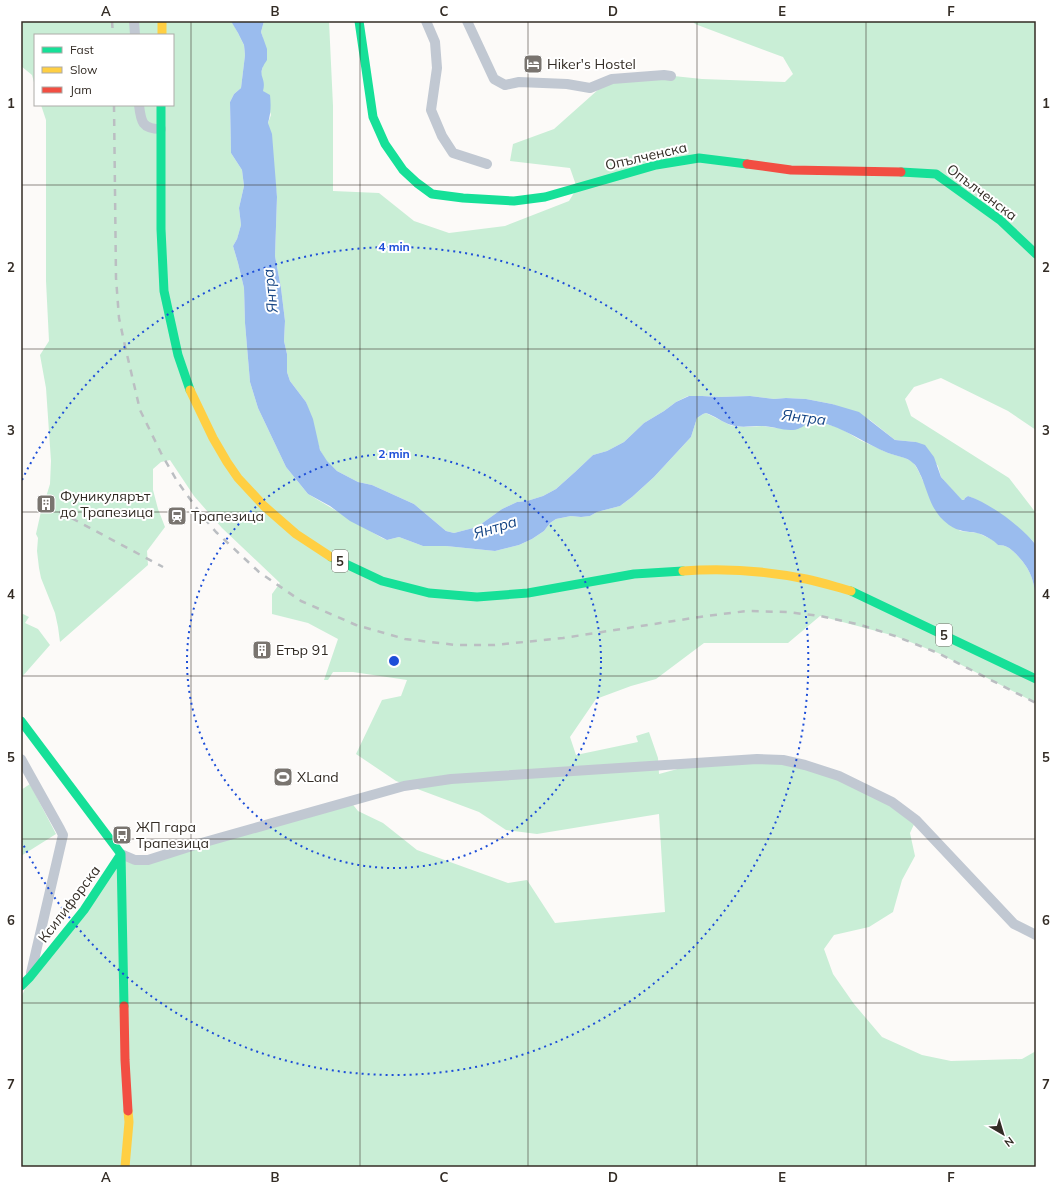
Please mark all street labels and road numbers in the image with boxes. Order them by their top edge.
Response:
street label: Опълченска [603,138,689,174]
street label: Опълченска [943,160,1021,224]
road number: 5 [332,550,348,572]
road number: 5 [936,624,952,646]
street label: Ксилифорска [34,862,104,946]

